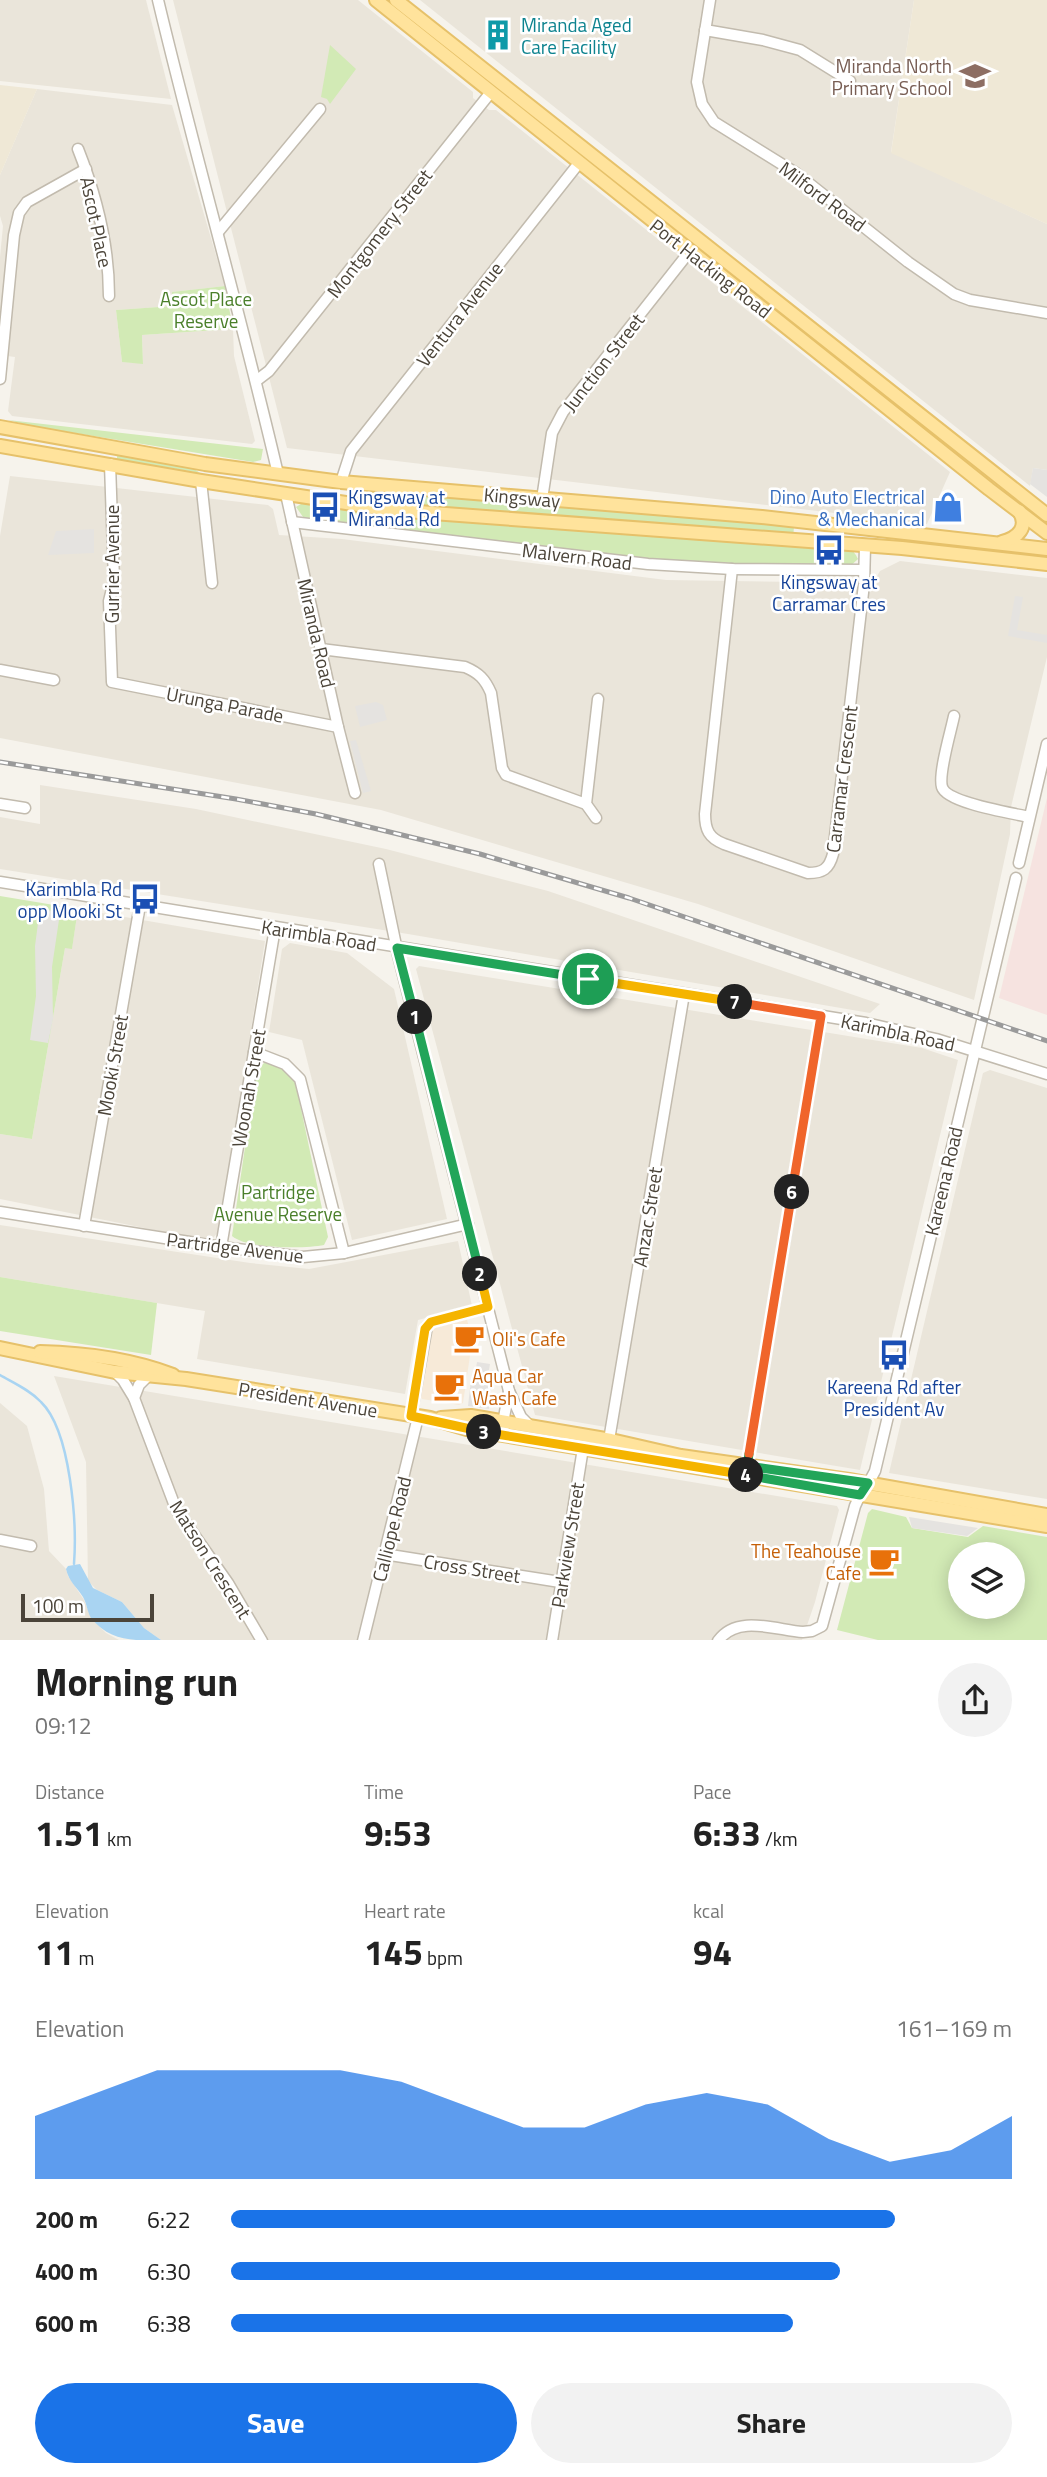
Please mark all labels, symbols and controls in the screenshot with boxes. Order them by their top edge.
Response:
place label: Miranda Aged Care Facility [521,10,632,61]
building icon: Miranda Aged Care Facility [481,18,515,52]
place label: Miranda North Primary School [831,51,952,102]
school or university icon: Miranda North Primary School [958,59,992,93]
street label: Milford Road [773,154,873,238]
street label: Montgomery Street [319,162,439,304]
street label: Ascot Place [73,174,121,270]
street label: Port Hacking Road [644,211,778,325]
street label: Ventura Avenue [409,255,509,373]
park label: Ascot Place Reserve [160,284,252,335]
street label: Junction Street [555,306,651,418]
street label: Kingsway [483,479,561,515]
place label: Kingsway at Miranda Rd [348,482,445,533]
place label: Dino Auto Electrical & Mechanical [770,482,925,533]
bus stop icon: Kingsway at Miranda Rd [308,490,342,524]
shop icon: Dino Auto Electrical & Mechanical [931,490,965,524]
street label: Gurrier Avenue [97,505,126,623]
bus stop icon: Kingsway at Carramar Cres [812,533,846,567]
street label: Malvern Road [520,535,634,577]
place label: Kingsway at Carramar Cres [772,567,886,618]
street label: Miranda Road [290,576,344,690]
street label: Urunga Parade [164,678,286,730]
street label: Carramar Crescent [818,703,864,854]
place label: Karimbla Rd opp Mooki St [18,874,122,925]
bus stop icon: Karimbla Rd opp Mooki St [128,882,162,916]
street label: Karimbla Road [259,912,379,958]
pin [558,949,618,1009]
icon: arrive [569,960,607,998]
pin: 7 [718,984,752,1020]
text: 7 [729,987,740,1016]
pin: 1 [398,1000,432,1034]
text: 1 [409,1002,420,1031]
street label: Karimbla Road [838,1006,958,1058]
street label: Mooki Street [89,1012,135,1118]
street label: Woonah Street [223,1026,273,1149]
street label: Kareena Road [916,1124,970,1238]
street label: Anzac Street [625,1164,669,1269]
pin: 6 [774,1174,810,1210]
park label: Partridge Avenue Reserve [214,1177,342,1228]
text: 6 [786,1177,797,1206]
street label: Partridge Avenue [165,1224,305,1270]
pin: 2 [462,1256,498,1292]
text: 2 [474,1259,485,1288]
cafe icon: Oli's Cafe [452,1321,486,1355]
place label: Oli's Cafe [492,1324,566,1353]
bus stop icon: Kareena Rd after President Av [877,1338,911,1372]
place label: Aqua Car Wash Cafe [472,1361,557,1412]
cafe icon: Aqua Car Wash Cafe [432,1369,466,1403]
place label: Kareena Rd after President Av [827,1372,962,1423]
street label: President Avenue [236,1374,380,1424]
pin: 3 [466,1414,502,1450]
text: 3 [478,1417,489,1446]
pin: 4 [728,1458,764,1492]
text: 4 [740,1460,751,1489]
street label: Calliope Road [364,1473,418,1585]
street label: Parkview Street [543,1480,591,1610]
street label: Matson Crescent [163,1494,259,1624]
place label: The Teahouse Cafe [751,1536,861,1587]
map controls [948,1542,1025,1619]
button: layers [948,1542,1025,1619]
cafe icon: The Teahouse Cafe [867,1544,901,1578]
street label: Cross Street [422,1546,523,1590]
scale bar [21,1591,154,1623]
text: 100 m [32,1591,84,1620]
text: Morning run [35,1653,238,1711]
button: share [938,1663,1012,1737]
text: 09:12 [35,1708,92,1743]
text: Distance [35,1777,104,1806]
text: Time [364,1777,404,1806]
text: Pace [693,1777,731,1806]
text: 1.51 [35,1806,103,1860]
text: 9:53 [364,1806,432,1860]
text: 6:33 [693,1806,761,1860]
text: km [103,1824,132,1853]
text: /km [761,1824,798,1853]
text: Elevation [35,1896,109,1925]
text: Heart rate [364,1896,446,1925]
text: kcal [693,1896,724,1925]
text: 11 [35,1925,74,1979]
text: 145 [364,1925,423,1979]
text: 94 [693,1925,732,1979]
text: m [74,1943,94,1972]
text: bpm [423,1943,463,1972]
text: Elevation [35,2011,124,2046]
text: 161–169 m [896,2011,1012,2046]
text: 200 m [35,2202,98,2237]
text: 6:22 [147,2202,191,2237]
text: 400 m [35,2254,98,2289]
text: 6:30 [147,2254,191,2289]
text: 600 m [35,2306,98,2341]
text: 6:38 [147,2306,191,2341]
button: Save [35,2383,517,2463]
button: Share [531,2383,1012,2463]

